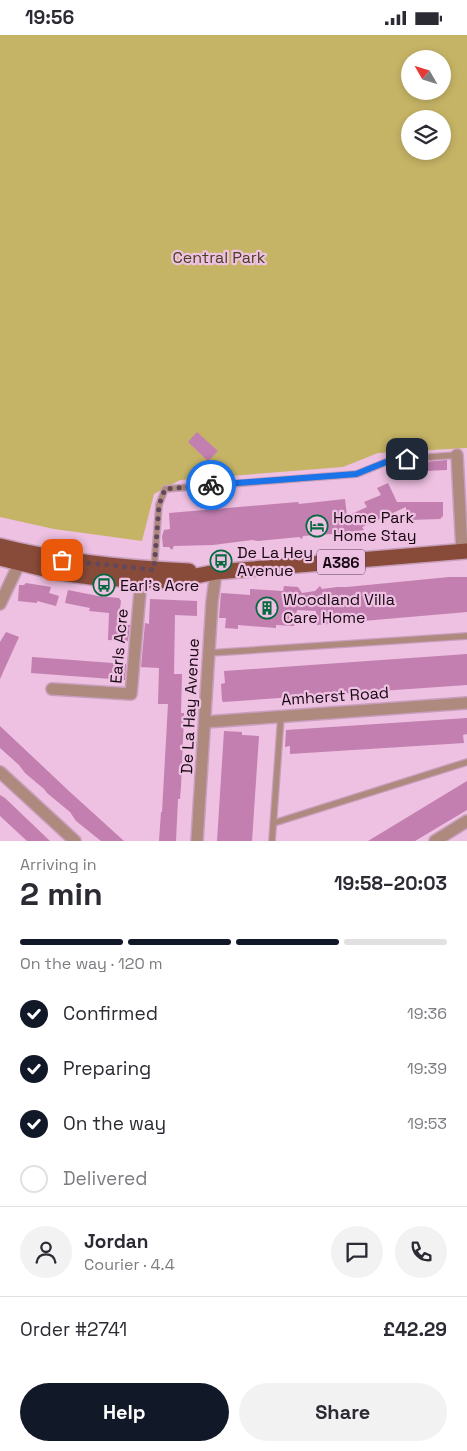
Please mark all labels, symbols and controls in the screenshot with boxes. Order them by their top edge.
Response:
text: 19:56 [25,5,74,30]
north arrow [401,50,451,100]
map controls [401,50,451,160]
button: layers [401,110,451,160]
park label: Central Park [173,247,266,268]
pin [386,438,428,480]
icon: home [393,445,421,473]
courier [186,460,236,510]
icon: bike [197,471,225,499]
place label: Home Park Home Stay [333,507,417,546]
hotel icon: Home Park Home Stay [305,514,329,538]
pin [41,539,83,581]
place label: De La Hey Avenue [237,542,313,581]
icon: bag [48,546,76,574]
bus stop icon: De La Hey Avenue [209,549,233,573]
road number: A386 [317,549,365,575]
bus stop icon: Earl's Acre [92,573,116,597]
place label: Earl's Acre [120,575,199,596]
place label: Woodland Villa Care Home [283,589,395,628]
building icon: Woodland Villa Care Home [255,596,279,620]
street label: Earls Acre [105,608,133,684]
street label: De La Hay Avenue [176,638,204,774]
street label: Amherst Road [280,682,390,710]
text: Arriving in [20,854,97,875]
text: 19:58–20:03 [334,871,447,896]
text: 2 min [20,874,103,914]
text: On the way · 120 m [20,953,163,974]
icon: check [20,1000,48,1028]
text: Confirmed [63,1001,158,1026]
text: 19:36 [407,1003,447,1024]
icon: check [20,1055,48,1083]
text: Preparing [63,1056,151,1081]
text: 19:39 [407,1058,447,1079]
icon: check [20,1110,48,1138]
text: On the way [63,1111,166,1136]
text: 19:53 [407,1113,447,1134]
text: Delivered [63,1166,148,1191]
button: person [20,1226,72,1278]
button: chat [331,1226,383,1278]
button: phone [395,1226,447,1278]
text: Jordan [84,1229,149,1254]
text: Courier · 4.4 [84,1254,175,1275]
text: Order #2741 [20,1317,127,1342]
text: £42.29 [383,1317,447,1342]
button: Help [20,1383,229,1441]
button: Share [239,1383,447,1441]

